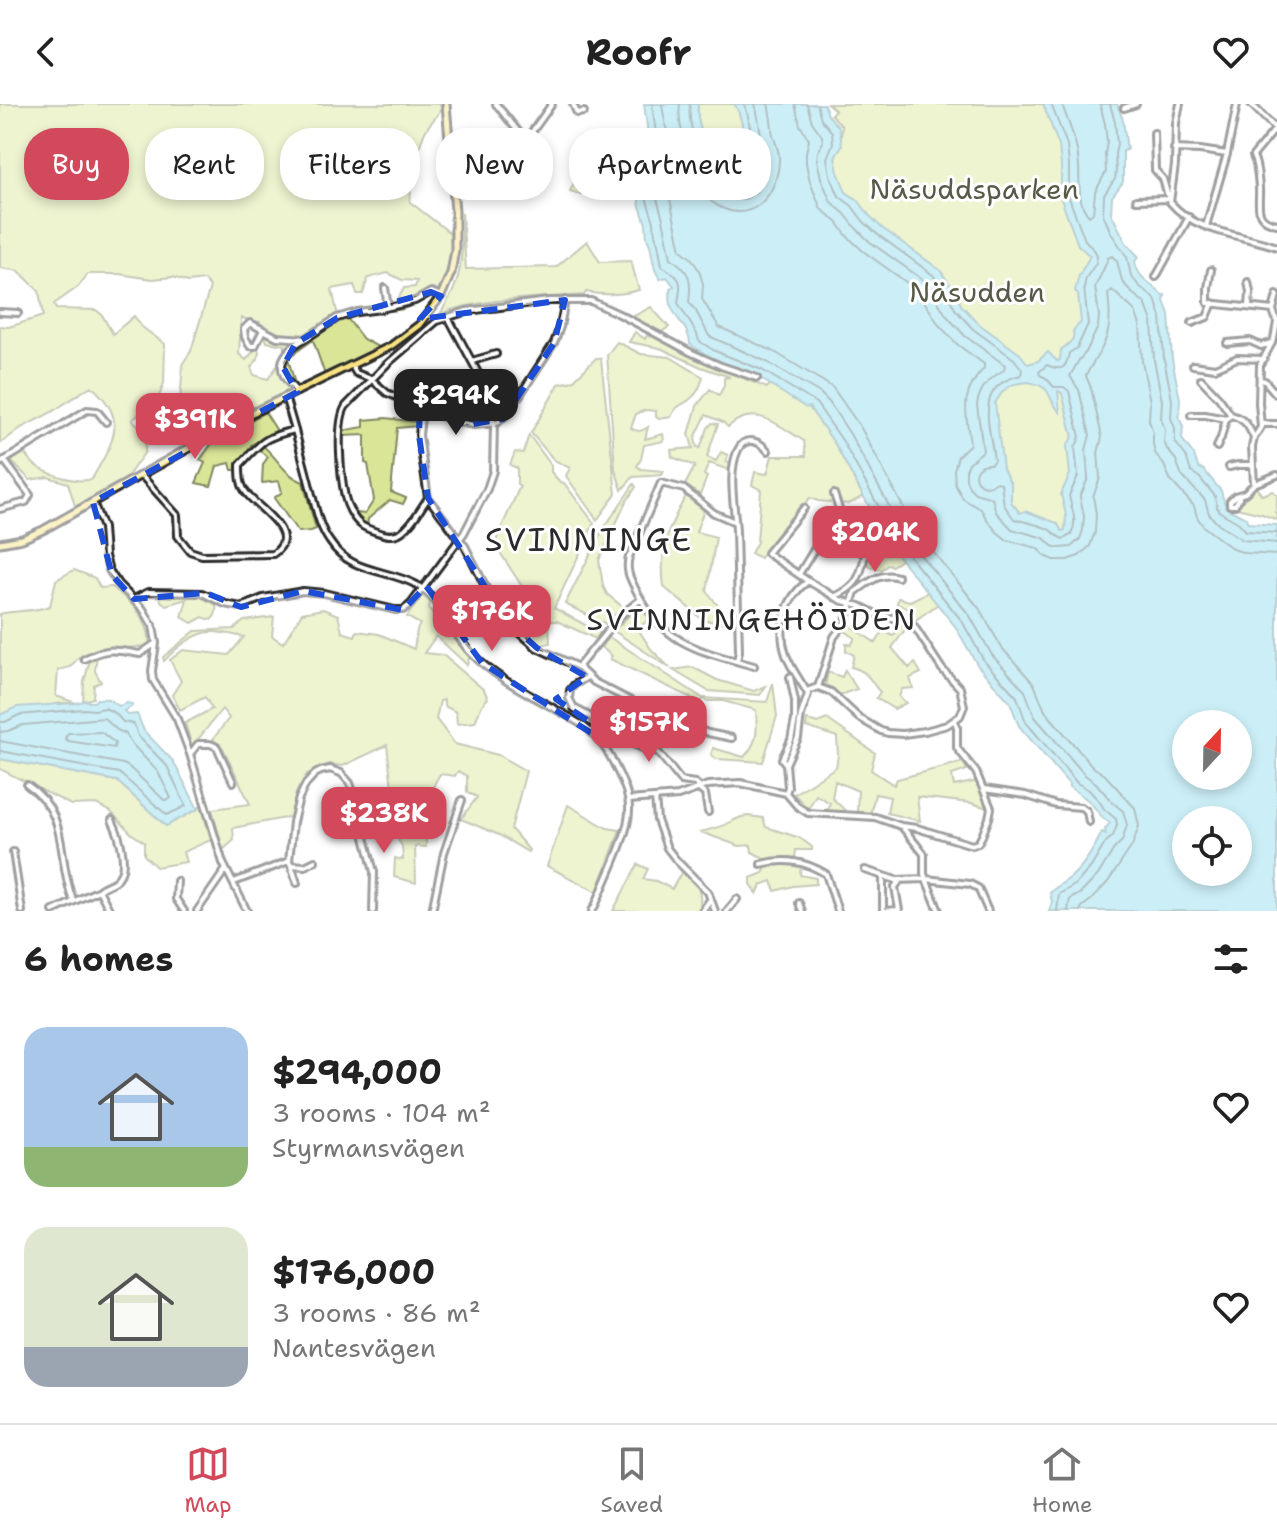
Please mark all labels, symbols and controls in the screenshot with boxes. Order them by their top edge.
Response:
text: Roofr [586,28,691,77]
icon: back [24,30,68,74]
icon: heart [1209,30,1253,74]
chip: Buy [24,128,129,200]
chip: Rent [145,128,264,200]
chip: Filters [280,128,420,200]
chip: New [436,128,553,200]
chip: Apartment [569,128,771,200]
park label: Näsuddsparken [869,170,1079,208]
park label: Näsudden [909,273,1045,311]
pin: $294K [400,369,512,437]
text: $294K [412,377,500,412]
pin: $391K [139,393,251,461]
text: $391K [154,401,236,436]
pin: $204K [819,506,931,574]
text: $204K [830,514,920,549]
district label: SVINNINGE [485,518,693,561]
pin: $176K [436,585,548,653]
text: $176K [451,593,533,628]
district label: SVINNINGEHÖJDEN [587,599,917,640]
pin: $157K [593,696,705,764]
text: $157K [609,704,689,739]
north arrow [1172,710,1252,790]
map controls [1172,710,1252,886]
pin: $238K [328,787,440,855]
text: $238K [339,795,429,830]
button: locate [1172,806,1252,886]
text: 6 homes [24,936,173,982]
icon: filters [1209,937,1253,981]
text: $294,000 [272,1049,442,1095]
icon: home [88,1059,184,1155]
icon: heart [1209,1085,1253,1129]
text: 3 rooms · 104 m² [272,1095,491,1130]
text: Styrmansvägen [272,1130,465,1165]
text: $176,000 [272,1249,435,1295]
icon: home [88,1259,184,1355]
icon: heart [1209,1285,1253,1329]
text: 3 rooms · 86 m² [272,1295,481,1330]
text: Nantesvägen [272,1330,436,1365]
tab: Map [184,1442,232,1519]
tab: Saved [601,1442,663,1519]
tab: Home [1032,1442,1093,1519]

